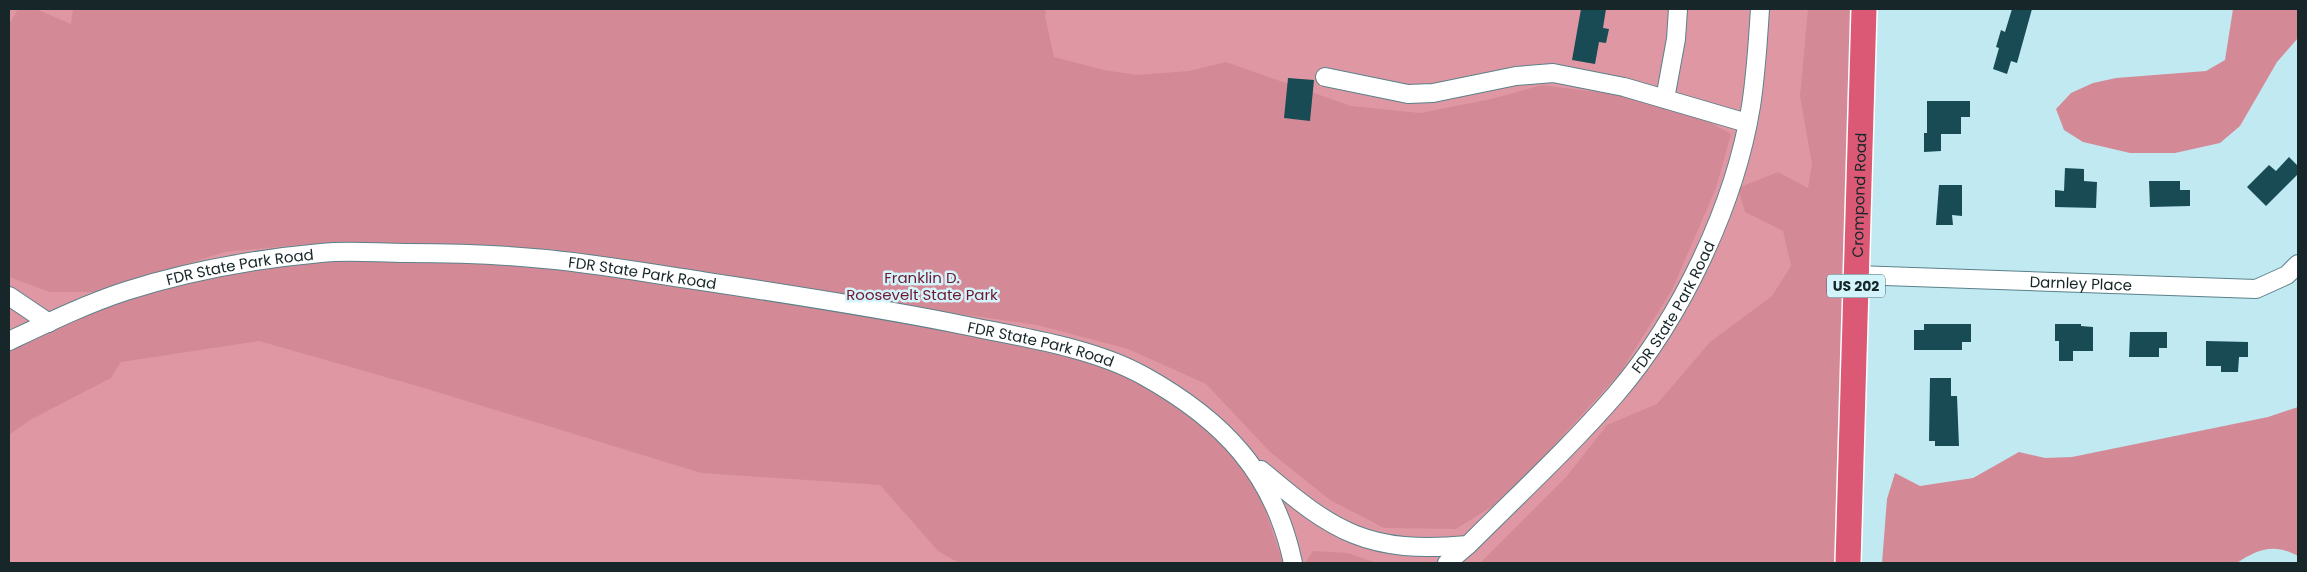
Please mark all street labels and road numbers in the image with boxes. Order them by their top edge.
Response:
street label: Crompond Road [1846,132,1871,258]
street label: FDR State Park Road [1626,237,1719,377]
street label: FDR State Park Road [164,243,315,290]
street label: FDR State Park Road [567,251,718,294]
street label: Darnley Place [2029,271,2132,295]
road number: US 202 [1827,274,1885,298]
street label: FDR State Park Road [966,316,1117,372]

